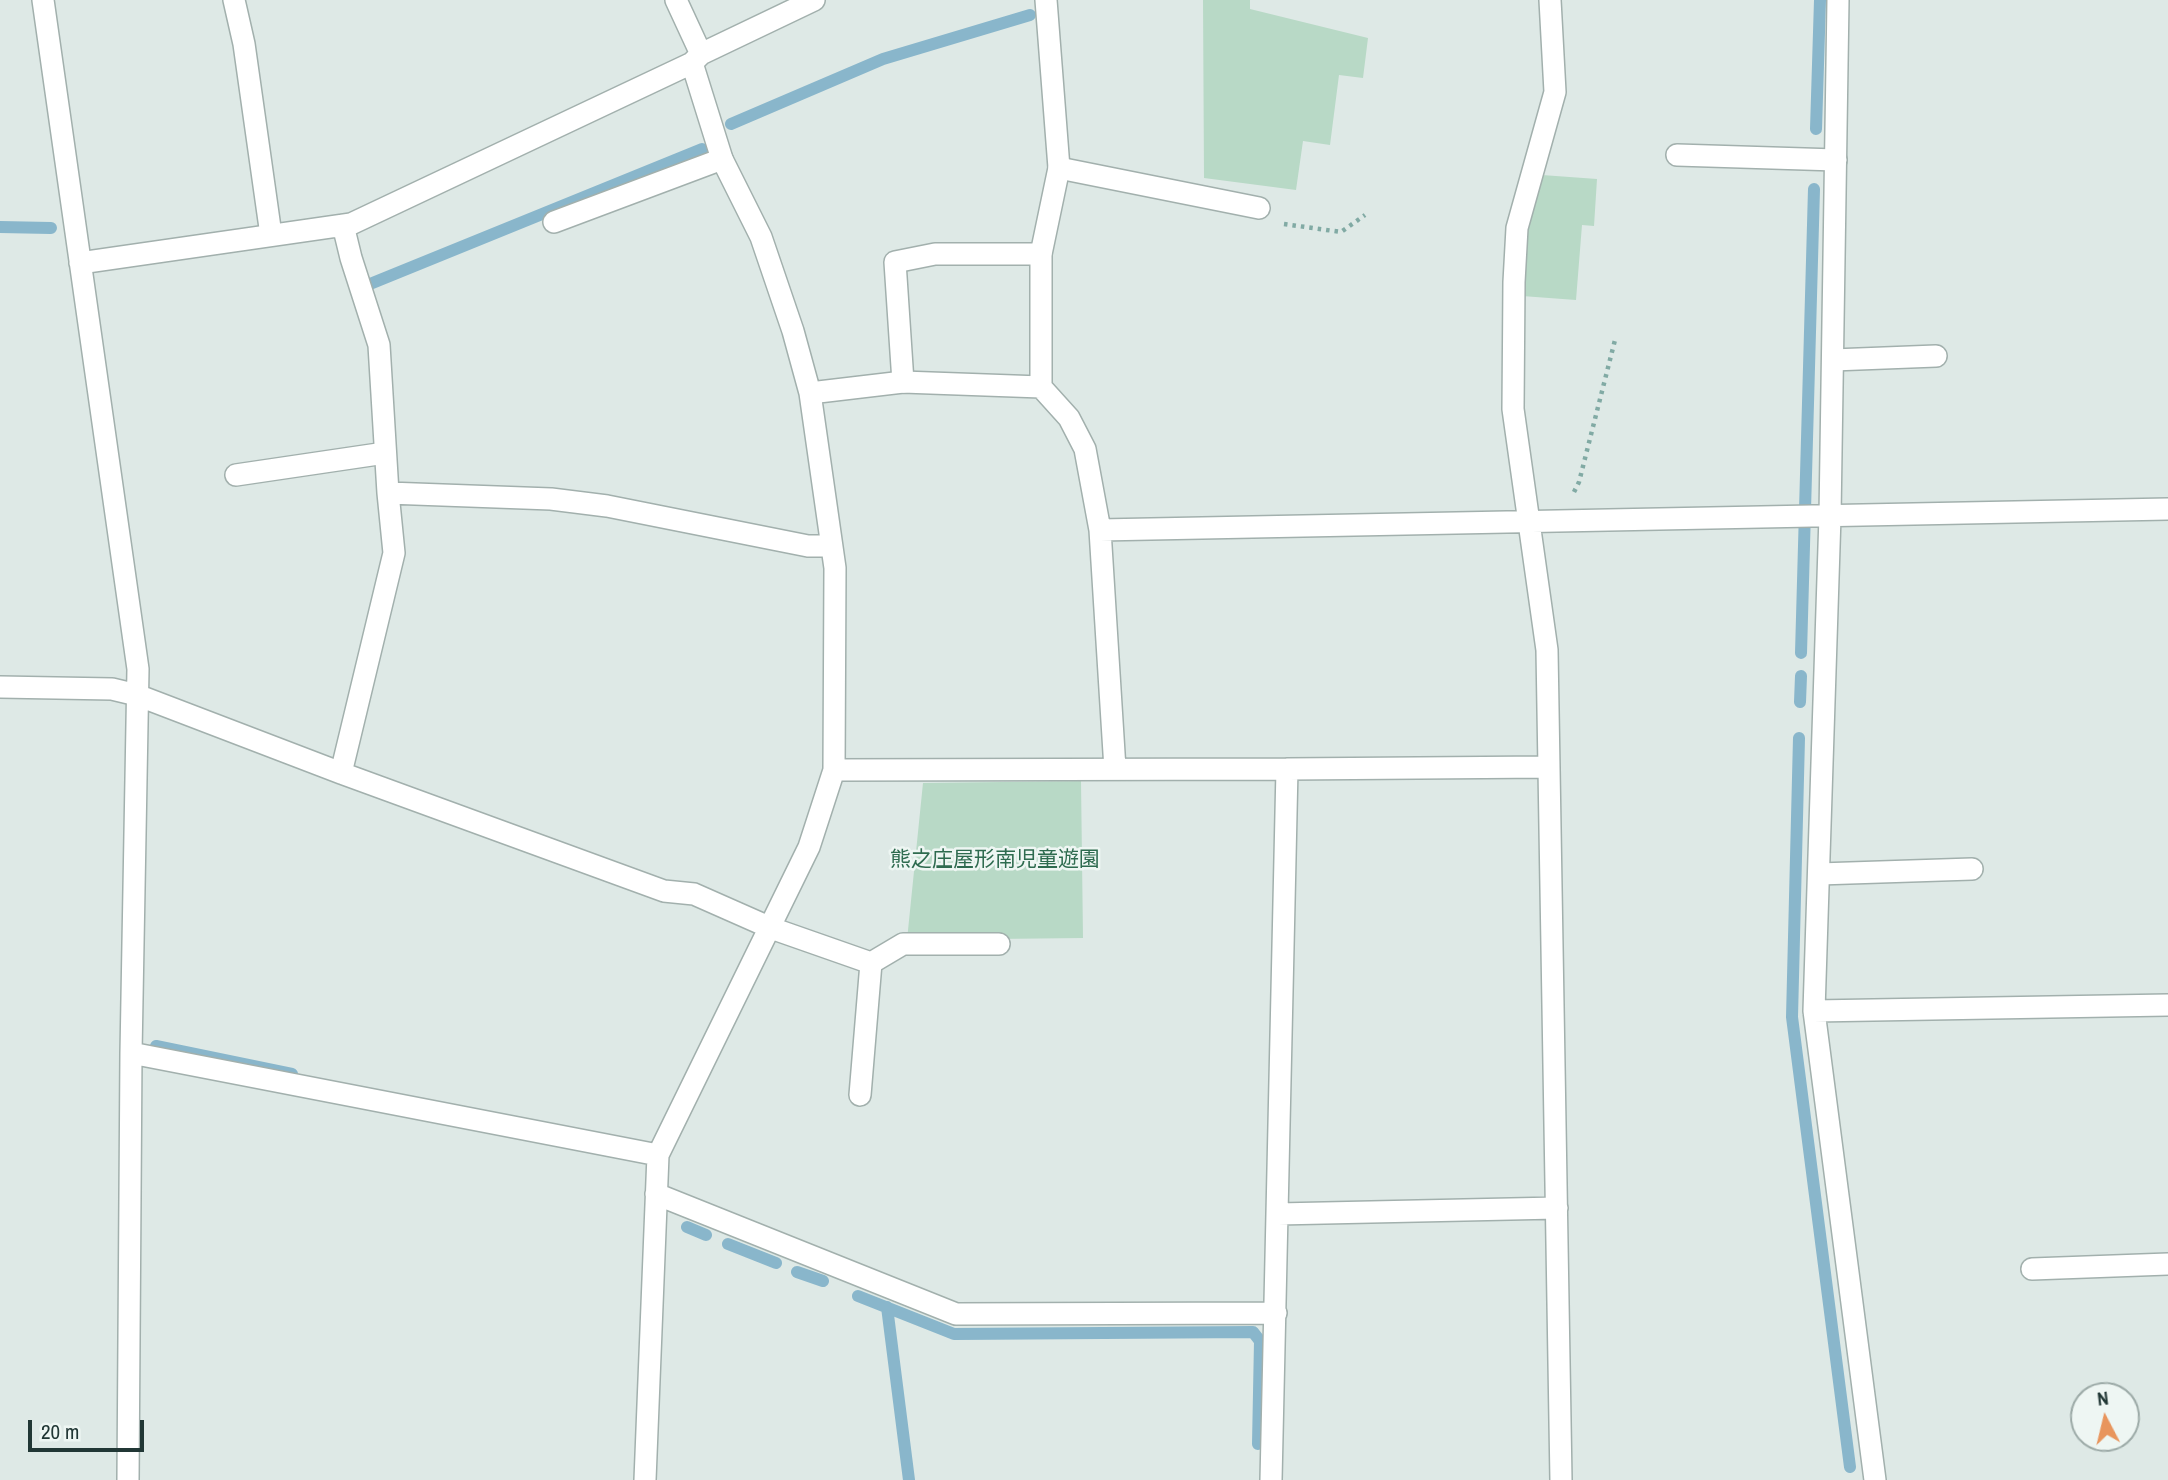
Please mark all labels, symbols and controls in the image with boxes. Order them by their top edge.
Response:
park label: 熊之庄屋形南児童遊園 [890,847,1100,873]
north arrow [2070,1382,2140,1452]
text: N [2096,1385,2110,1412]
scale bar [32,1406,147,1450]
text: 20 m [41,1417,79,1446]

